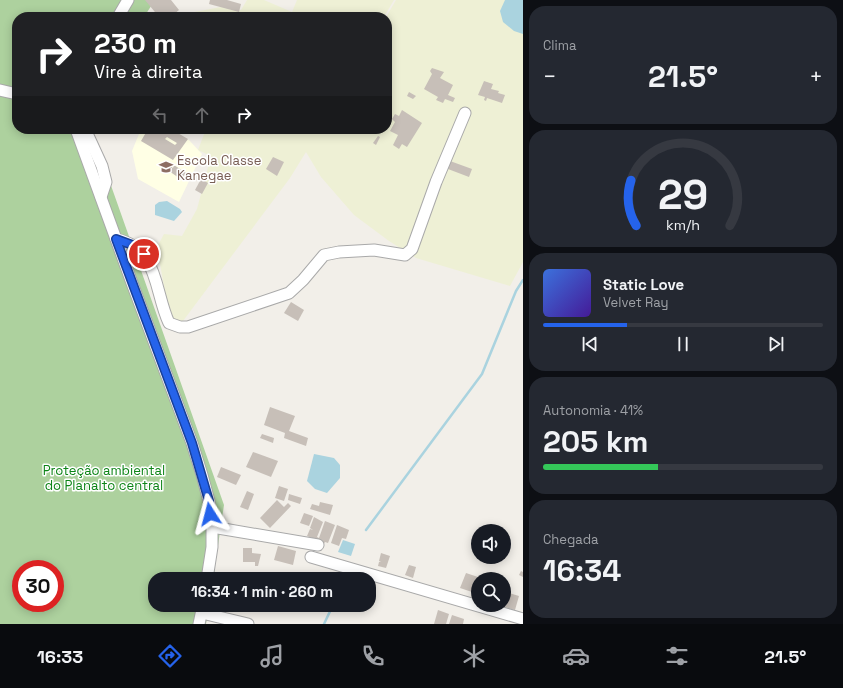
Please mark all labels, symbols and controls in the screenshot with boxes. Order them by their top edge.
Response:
text: 230 m [94,25,177,61]
icon: right [28,28,80,80]
text: Clima [543,37,576,54]
text: 21.5° [648,57,718,96]
text: Vire à direita [94,60,202,83]
text: − [543,62,557,90]
text: + [809,62,823,90]
icon: left [149,104,171,126]
icon: ahead [191,104,213,126]
icon: right [233,104,255,126]
place label: Escola Classe Kanegae [177,152,261,184]
school or university icon: Escola Classe Kanegae [158,159,174,175]
text: 29 [658,168,708,221]
text: km/h [666,216,700,234]
pin [127,237,161,271]
icon: arrive [133,243,155,265]
text: Static Love [603,275,684,294]
text: Velvet Ray [603,294,668,311]
icon: previous [579,333,601,355]
icon: pause [672,333,694,355]
icon: next [765,333,787,355]
text: Autonomia · 41% [543,402,643,419]
text: 205 km [543,422,648,461]
park label: Proteção ambiental do Planalto central [43,462,165,494]
position arrow [189,493,231,535]
map controls [471,524,511,612]
button: sound [471,524,511,564]
text: Chegada [543,531,599,548]
text: 16:34 [543,551,621,590]
speed limit sign: 30 [12,560,64,612]
button: search [471,572,511,612]
text: 16:34 · 1 min · 260 m [191,582,333,601]
icon: directions [156,642,184,670]
icon: music [258,642,286,670]
icon: phone [359,642,387,670]
icon: climate [460,642,488,670]
icon: car [562,642,590,670]
icon: filters [663,642,691,670]
text: 16:33 [37,645,83,668]
text: 21.5° [764,645,806,668]

